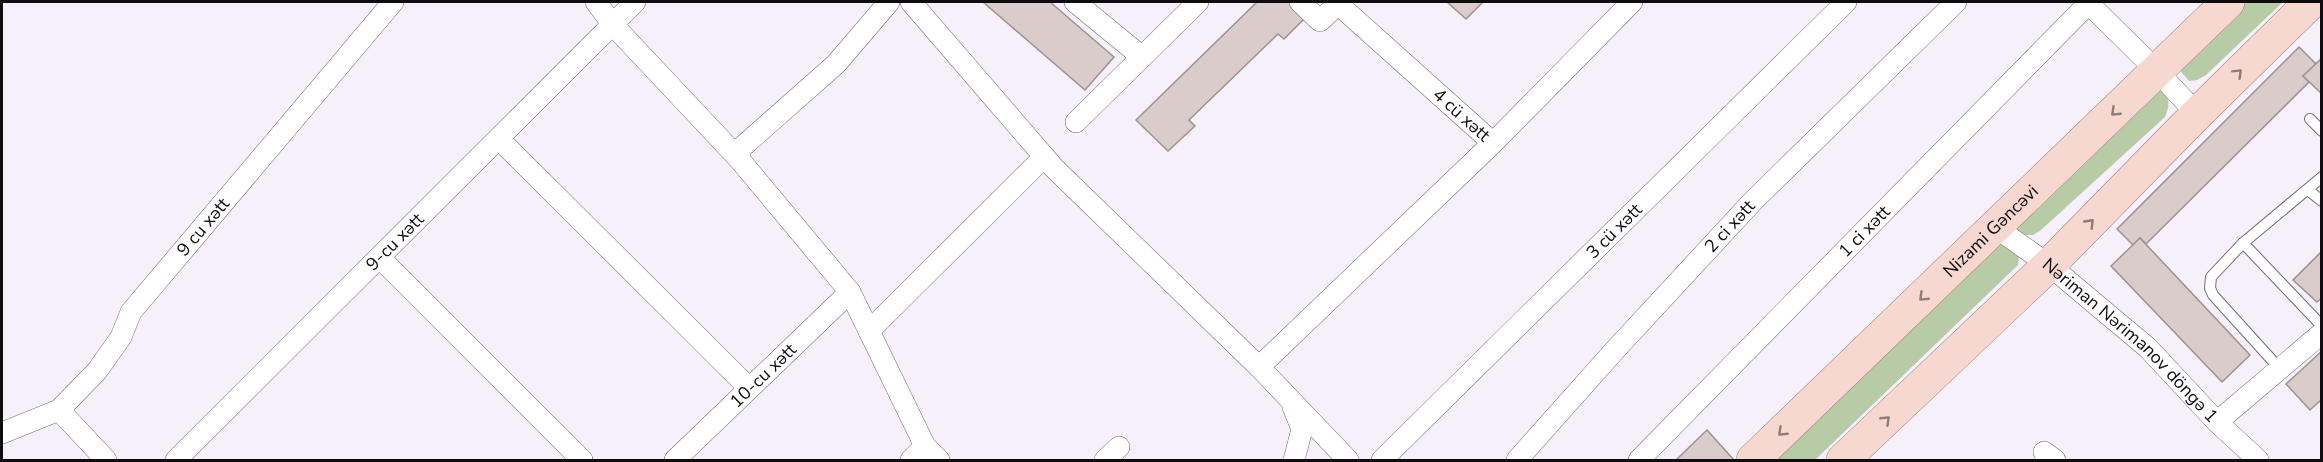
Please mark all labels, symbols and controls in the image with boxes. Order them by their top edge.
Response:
one-way arrow [2232,69,2242,80]
street label: 4 cü xətt [1428,83,1496,147]
one-way arrow [2111,104,2122,115]
street label: Nizami Gəncəvi [1938,179,2043,282]
street label: 9 cu xətt [171,192,235,261]
street label: 2 ci xətt [1699,194,1761,258]
street label: 3 cü xətt [1581,197,1648,264]
street label: 1 ci xətt [1833,200,1896,262]
street label: 9-cu xətt [360,207,430,276]
one-way arrow [2082,219,2093,230]
street label: Nəriman Nərimanov döngə 1 [2037,252,2224,428]
one-way arrow [1919,290,1929,301]
street label: 10-cu xətt [724,337,802,413]
one-way arrow [1879,416,1889,427]
one-way arrow [1779,425,1789,436]

